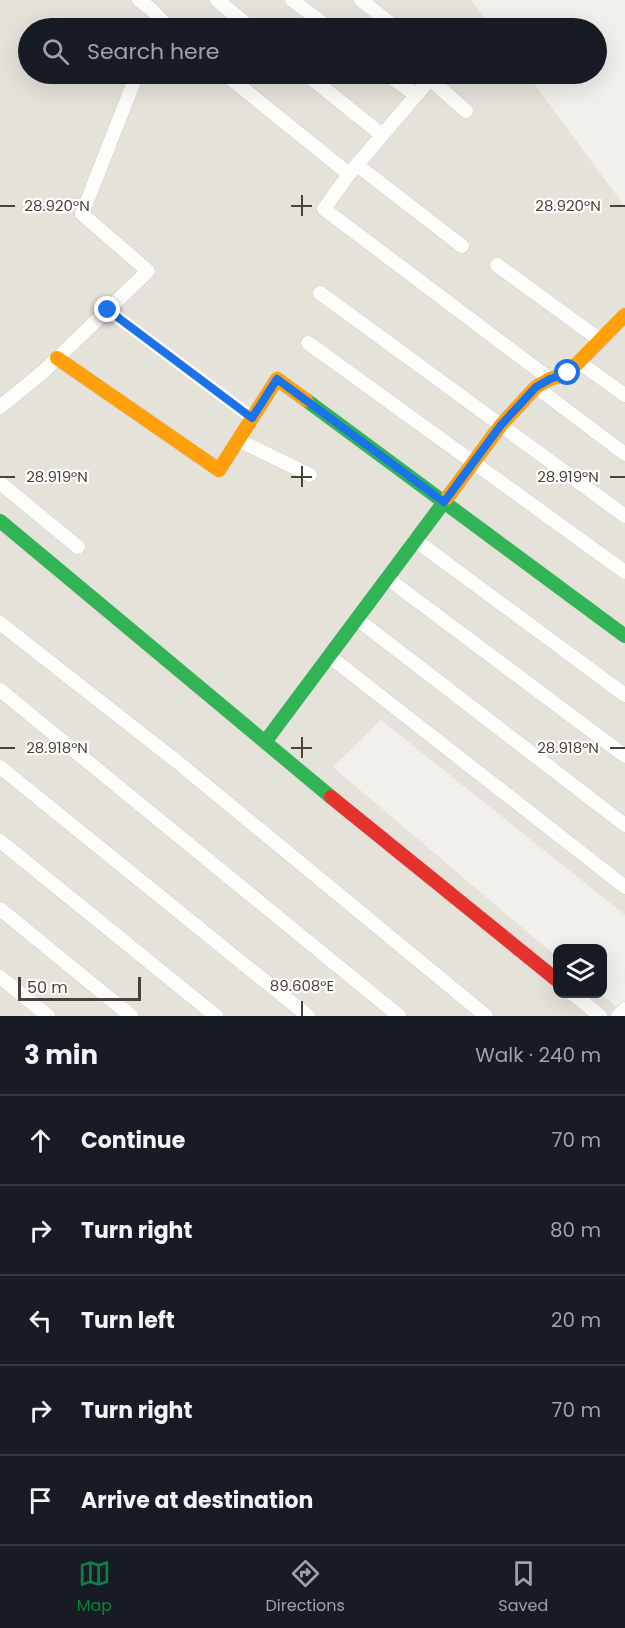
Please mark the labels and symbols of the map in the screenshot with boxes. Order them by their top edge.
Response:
text: 28.920°N [24,195,90,216]
text: 28.920°N [535,195,601,216]
route end [94,296,120,322]
route start [554,359,580,385]
text: 28.919°N [26,466,88,487]
text: 28.919°N [537,466,599,487]
text: 28.918°N [26,737,88,758]
text: 28.918°N [537,737,599,758]
scale bar [18,974,141,1001]
text: 89.608°E [270,975,334,996]

